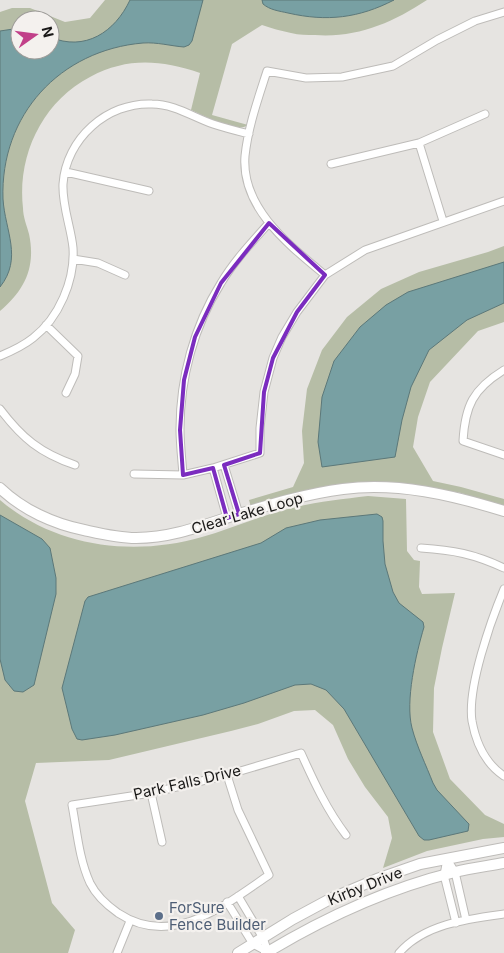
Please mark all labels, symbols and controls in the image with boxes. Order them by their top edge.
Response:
north arrow [10,10,60,60]
text: N [39,25,58,39]
street label: Clear Lake Loop [189,488,305,538]
street label: Park Falls Drive [131,760,243,804]
street label: Kirby Drive [325,862,405,910]
place label: ForSure Fence Builder [169,898,266,934]
marker: ForSure Fence Builder [153,910,165,922]

